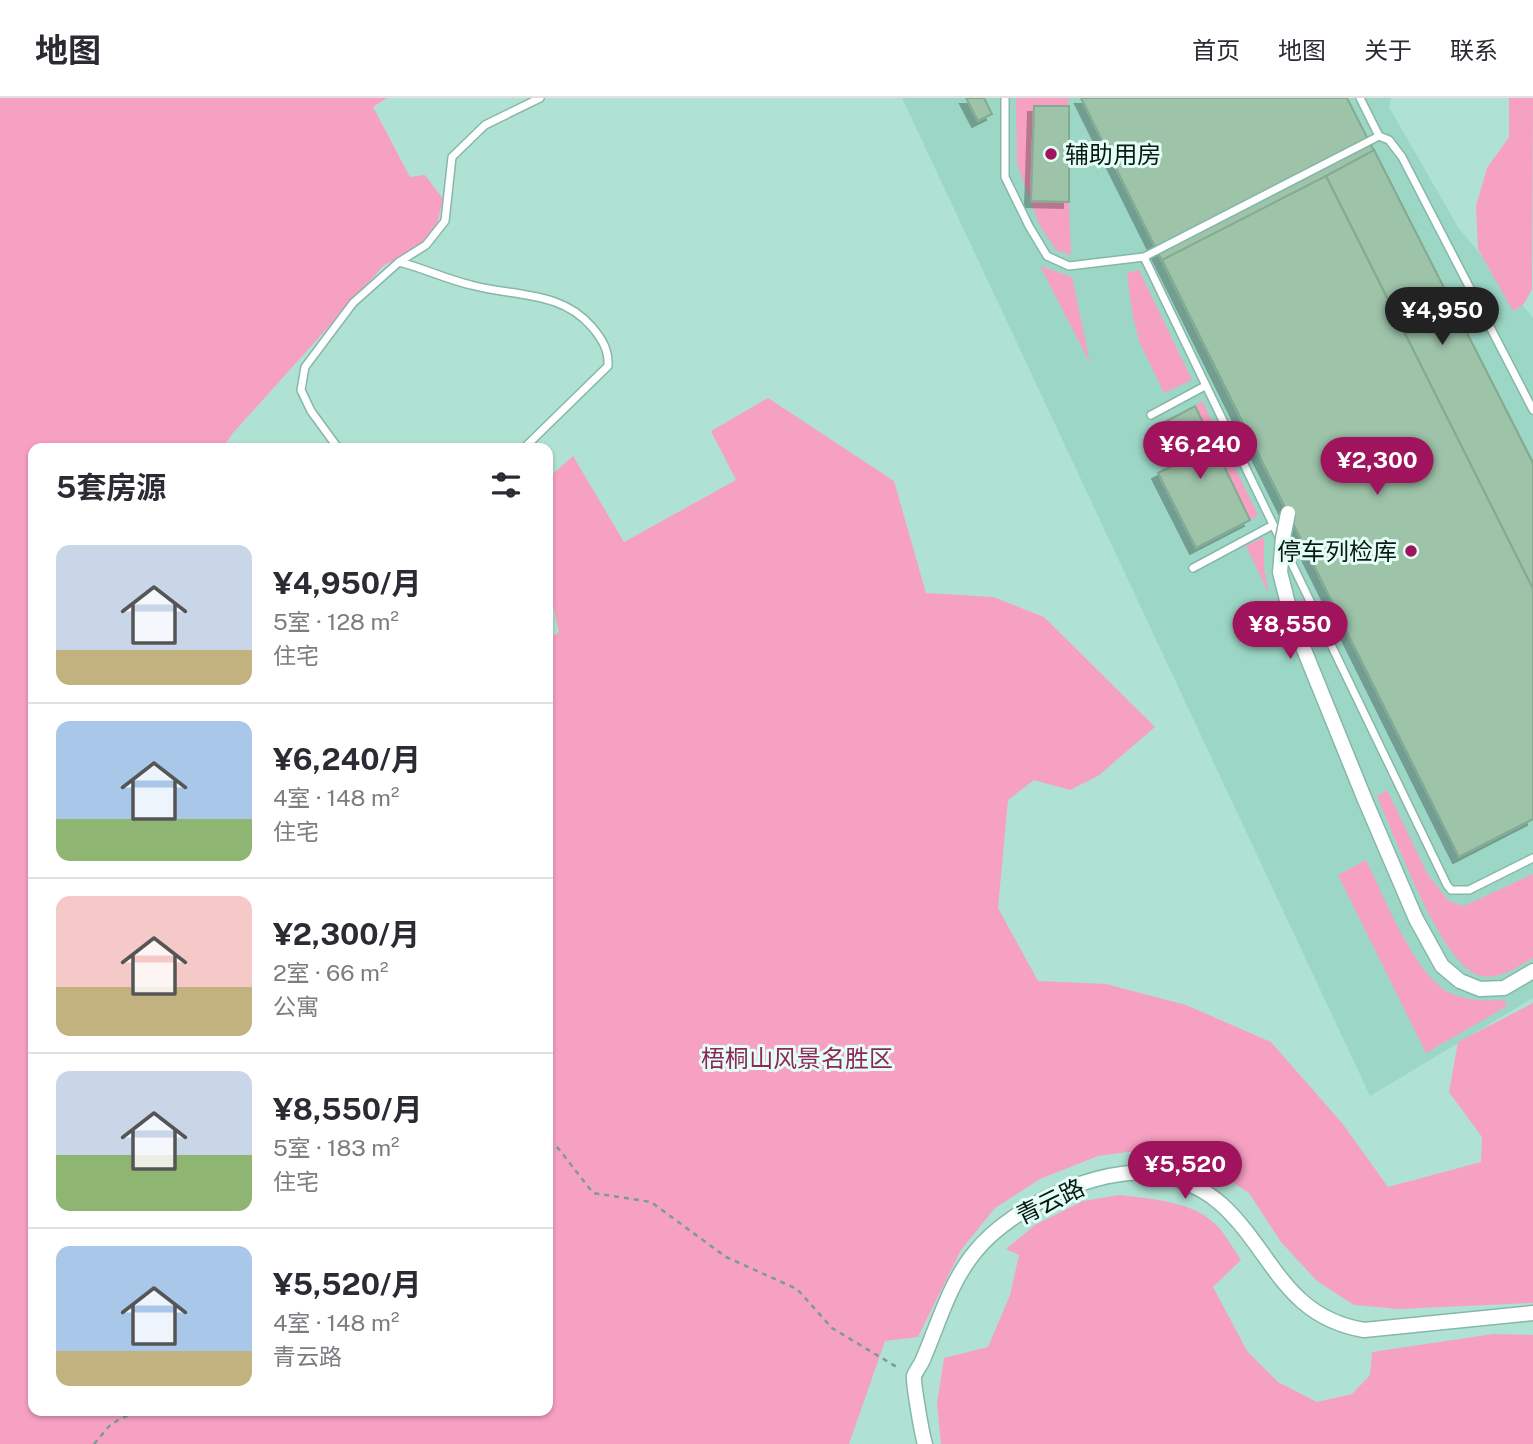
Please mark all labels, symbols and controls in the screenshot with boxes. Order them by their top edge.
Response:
text: 地图 [35,31,101,69]
text: 首页 [1192,36,1240,64]
text: 地图 [1278,36,1326,64]
text: 关于 [1364,36,1412,64]
text: 联系 [1450,36,1498,64]
place label: 辅助用房 [1065,140,1161,168]
marker: 辅助用房 [1043,146,1059,162]
pin: ¥4,950 [1385,288,1499,347]
text: ¥4,950 [1401,296,1483,323]
pin: ¥6,240 [1143,422,1257,481]
text: ¥6,240 [1159,430,1241,457]
pin: ¥2,300 [1320,438,1434,497]
text: ¥2,300 [1337,446,1417,473]
icon: filters [487,466,525,504]
text: 5套房源 [56,469,166,505]
place label: 停车列检库 [1277,537,1397,565]
marker: 停车列检库 [1403,543,1419,559]
text: ¥4,950/月 [273,565,422,601]
icon: home [112,573,196,657]
pin: ¥8,550 [1233,602,1347,661]
text: 5室 · 128 m² [273,608,399,635]
text: ¥8,550 [1249,610,1331,637]
text: 住宅 [273,642,319,669]
text: ¥6,240/月 [273,741,421,777]
icon: home [112,749,196,833]
text: 4室 · 148 m² [273,784,399,811]
text: 住宅 [273,818,319,845]
text: ¥2,300/月 [273,916,420,952]
icon: home [112,924,196,1008]
text: 2室 · 66 m² [273,959,388,986]
text: 公寓 [273,993,319,1020]
park label: 梧桐山风景名胜区 [701,1044,893,1072]
text: ¥8,550/月 [273,1091,422,1127]
icon: home [112,1099,196,1183]
text: 5室 · 183 m² [273,1134,400,1161]
pin: ¥5,520 [1128,1142,1242,1201]
text: ¥5,520 [1144,1150,1226,1177]
text: 住宅 [273,1168,319,1195]
street label: 青云路 [1012,1173,1088,1229]
text: ¥5,520/月 [273,1266,421,1302]
icon: home [112,1274,196,1358]
text: 4室 · 148 m² [273,1309,399,1336]
text: 青云路 [273,1343,342,1370]

